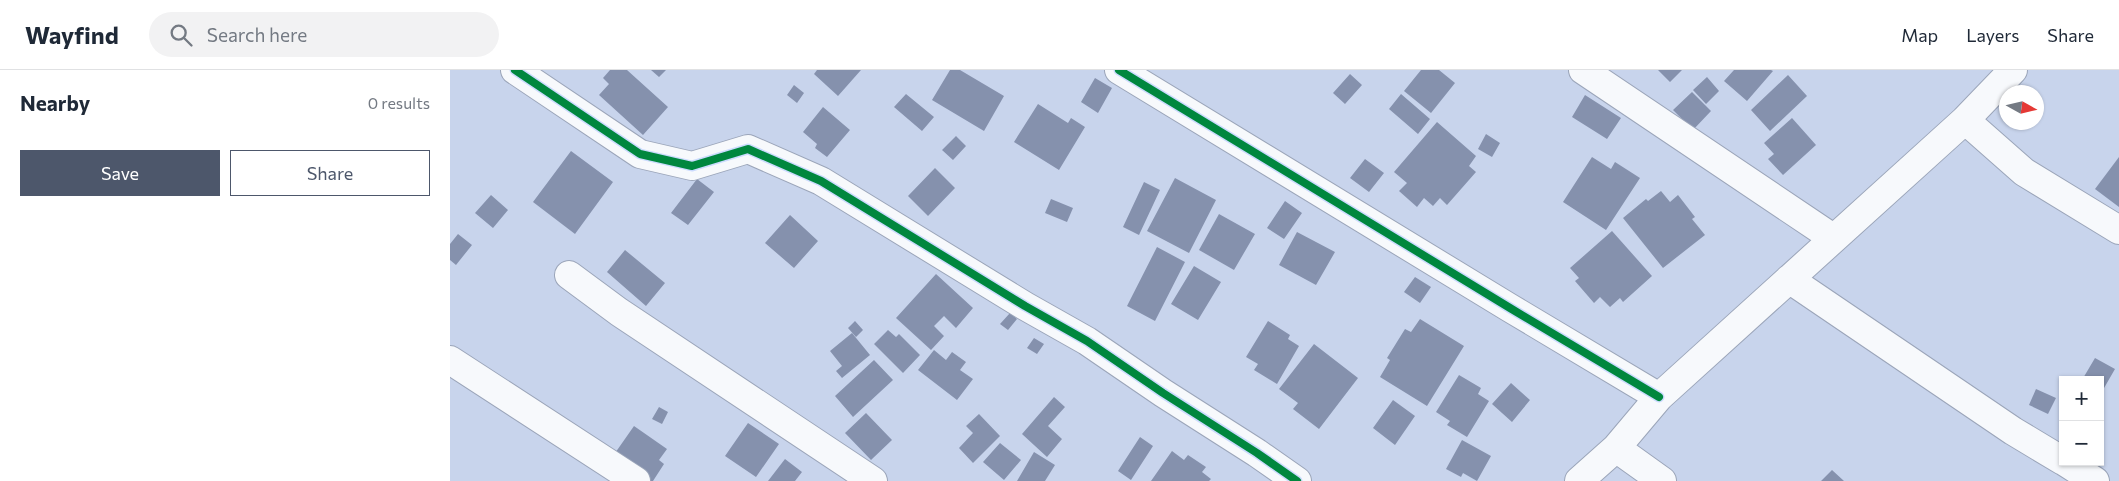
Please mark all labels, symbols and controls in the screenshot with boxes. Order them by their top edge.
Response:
search box [149,12,499,57]
text: Wayfind [25,20,119,49]
icon: search [167,21,195,49]
text: Search here [207,23,307,46]
text: Map [1901,24,1938,46]
text: Layers [1966,24,2019,46]
text: Share [2047,24,2094,46]
north arrow [1999,85,2044,130]
text: Nearby [20,90,90,115]
text: 0 results [368,93,430,112]
button: Save [20,150,220,196]
button: Share [230,150,430,196]
map controls [2059,376,2104,466]
button: + [2059,376,2104,421]
button: − [2059,421,2104,466]

